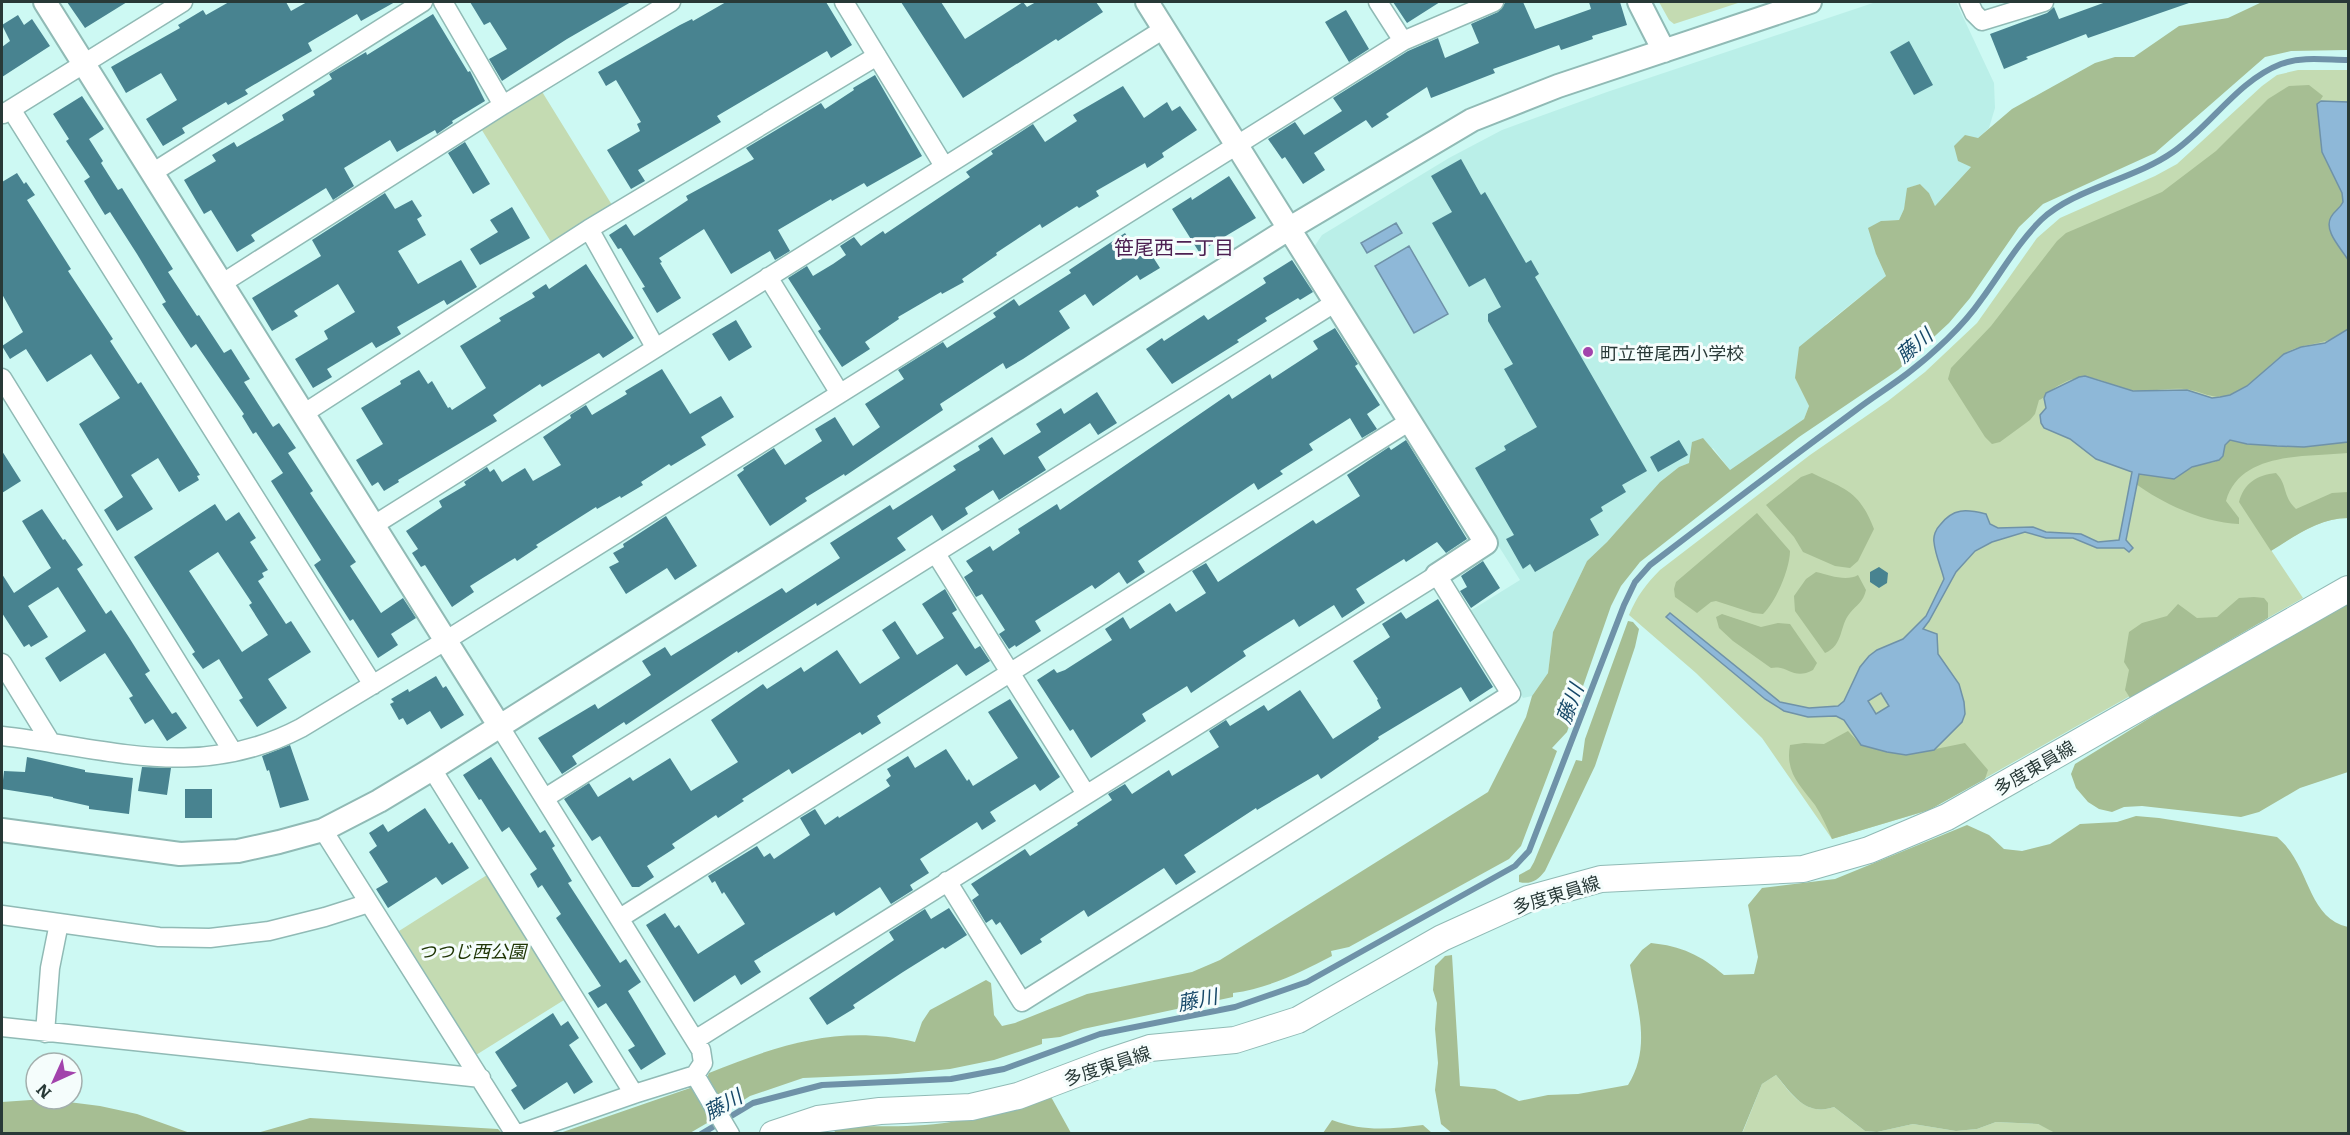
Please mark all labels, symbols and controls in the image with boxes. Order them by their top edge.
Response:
district label: 笹尾西二丁目 [1114,231,1234,261]
water label: 藤川 [1888,318,1939,368]
place label: 町立笹尾西小学校 [1600,339,1744,366]
marker: 町立笹尾西小学校 [1581,345,1595,359]
water label: 藤川 [1547,677,1590,727]
street label: 多度東員線 [1988,733,2080,801]
street label: 多度東員線 [1509,868,1603,920]
park label: つつじ西公園 [418,937,529,964]
water label: 藤川 [1175,979,1221,1017]
street label: 多度東員線 [1060,1038,1154,1092]
north arrow [24,1051,84,1111]
text: N [29,1079,56,1106]
water label: 藤川 [697,1079,749,1126]

